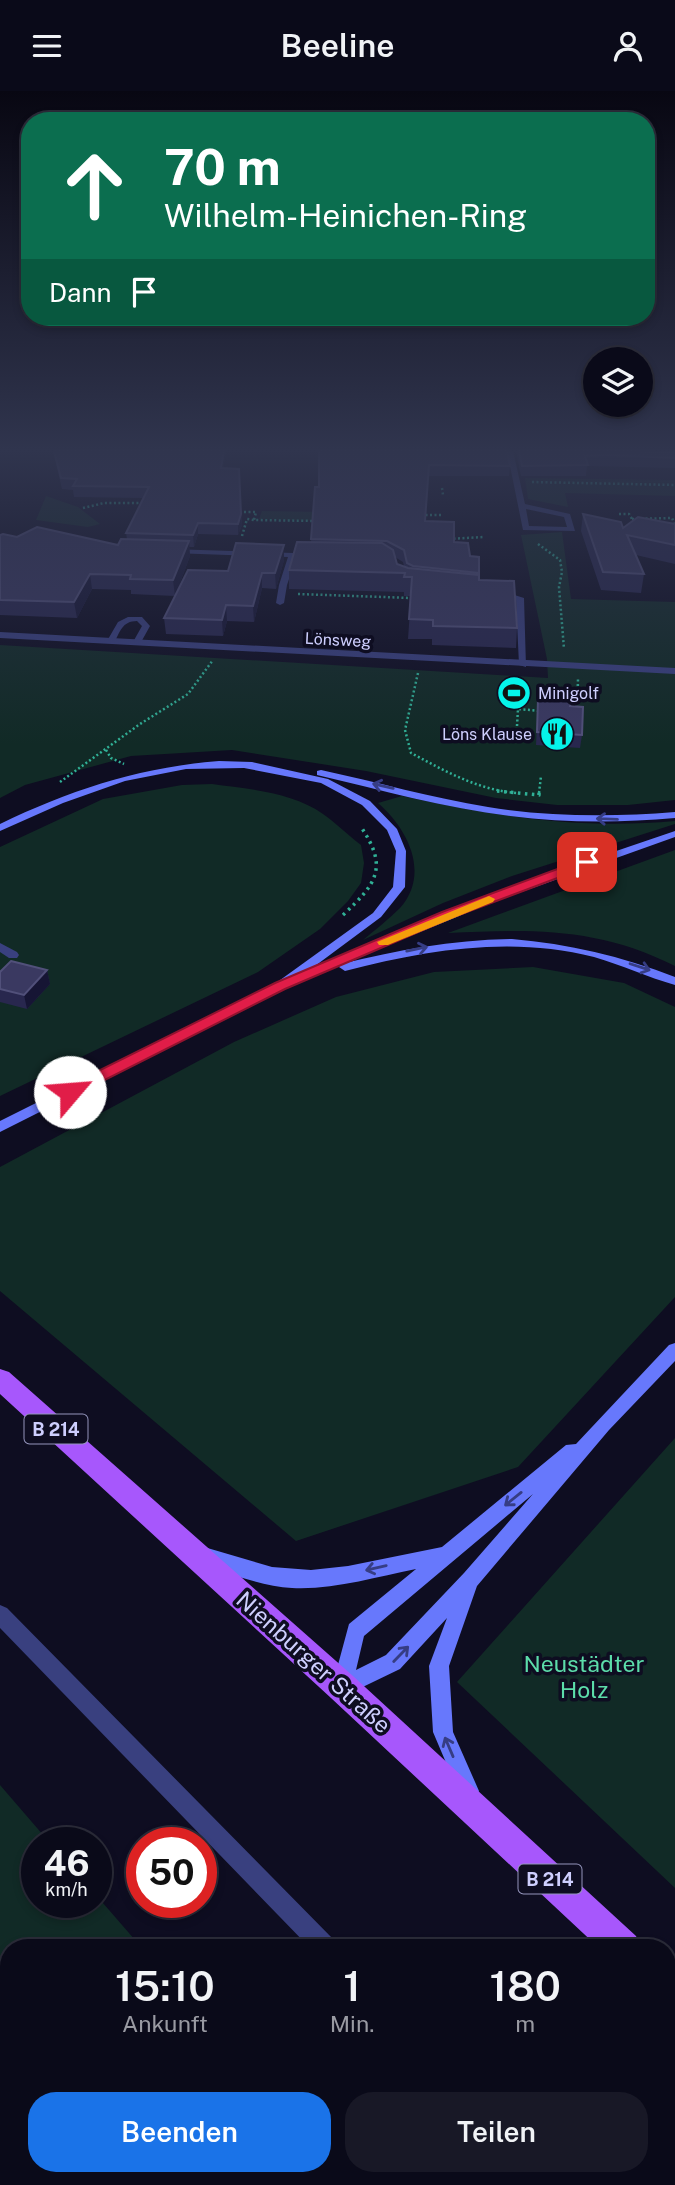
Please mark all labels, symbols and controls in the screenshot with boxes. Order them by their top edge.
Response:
icon: menu [28,27,66,65]
text: Beeline [281,27,394,64]
icon: person [609,27,647,65]
text: 70 m [164,138,281,196]
icon: ahead [49,140,140,231]
text: Wilhelm-Heinichen-Ring [164,197,527,234]
icon: arrive [125,273,163,311]
text: Dann [49,277,111,308]
map controls [583,347,653,417]
button: layers [583,347,653,417]
street label: Lönsweg [304,629,372,651]
sports icon: Minigolf [495,674,533,712]
place label: Minigolf [538,684,599,703]
restaurant icon: Löns Klause [538,715,576,753]
place label: Löns Klause [442,725,532,744]
one-way arrow [372,778,395,792]
one-way arrow [596,812,619,826]
pin [557,832,617,892]
icon: arrive [568,843,606,881]
one-way arrow [405,942,427,955]
one-way arrow [629,962,651,974]
position arrow [33,1055,107,1129]
road number: B 214 [24,1415,88,1443]
one-way arrow [504,1491,522,1507]
one-way arrow [365,1562,388,1575]
street label: Nienburger Straße [231,1586,397,1738]
one-way arrow [392,1646,409,1663]
park label: Neustädter Holz [524,1650,644,1703]
one-way arrow [442,1737,455,1758]
speed limit sign: 50 [126,1827,217,1918]
text: 46 [43,1843,90,1884]
road number: B 214 [518,1864,582,1893]
text: km/h [45,1879,88,1900]
text: 15:10 [115,1961,215,2010]
text: 1 [343,1961,361,2010]
text: 180 [489,1961,561,2010]
text: Ankunft [122,2010,208,2037]
text: Min. [330,2010,374,2037]
text: m [515,2010,535,2037]
button: Beenden [28,2092,331,2172]
button: Teilen [345,2092,648,2172]

